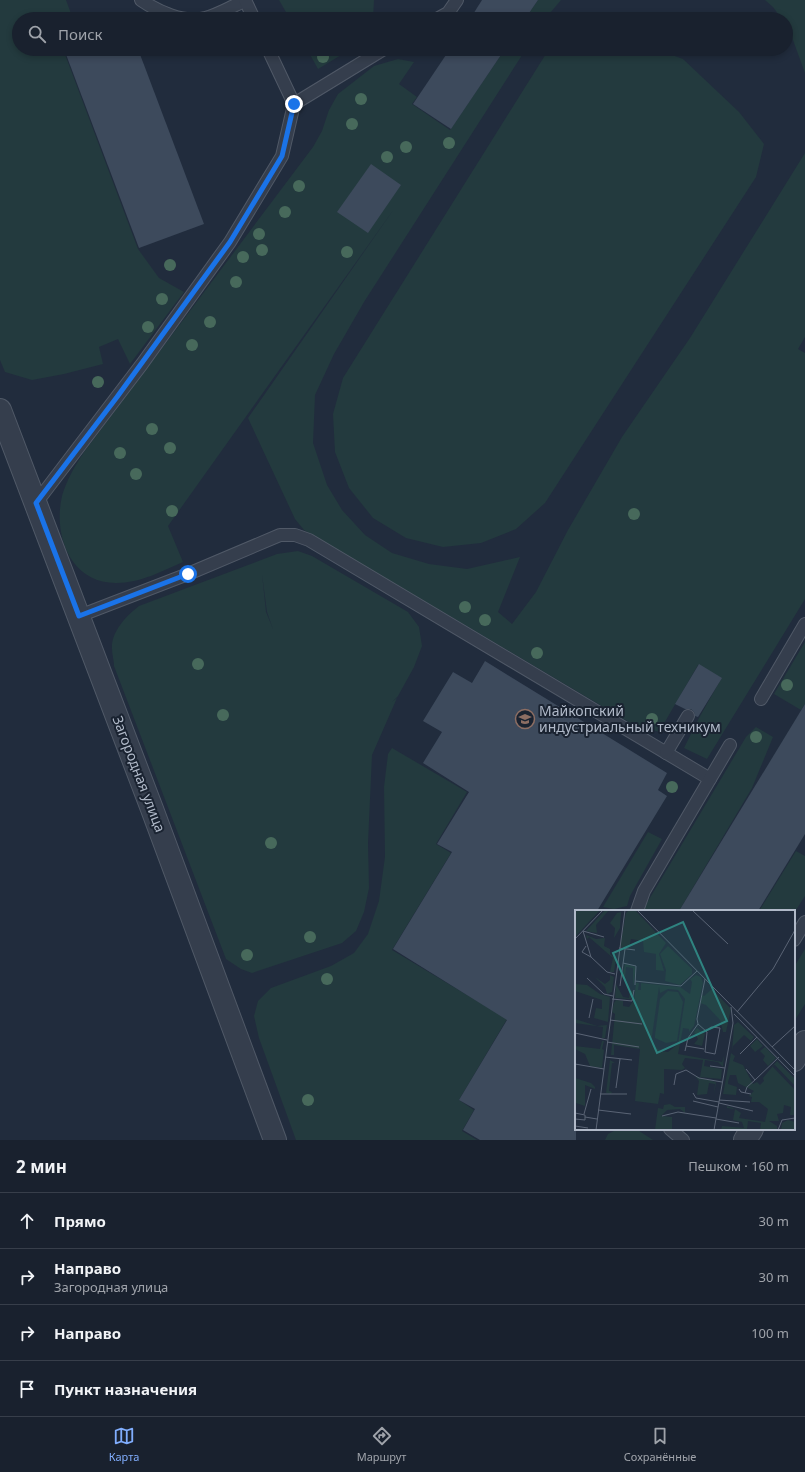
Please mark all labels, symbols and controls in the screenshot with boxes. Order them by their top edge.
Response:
search box [12,12,793,56]
icon: search [26,23,48,45]
text: Поиск [58,24,103,44]
route end [285,95,303,113]
route start [179,565,197,583]
place label: Майкопский индустриальный техникум [539,701,721,736]
school or university icon: Майкопский индустриальный техникум [514,708,536,730]
street label: Загородная улица [109,713,170,835]
inset map [575,910,795,1130]
text: 2 мин [16,1155,67,1178]
text: Пешком · 160 m [688,1157,789,1175]
icon: ahead [16,1210,38,1232]
text: Прямо [54,1211,106,1231]
text: 30 m [759,1212,789,1230]
text: Направо [54,1258,121,1278]
icon: right [16,1266,38,1288]
text: 30 m [759,1268,789,1286]
text: Загородная улица [54,1278,168,1296]
icon: right [16,1322,38,1344]
text: Направо [54,1323,121,1343]
text: 100 m [751,1324,789,1342]
icon: arrive [16,1378,38,1400]
text: Пункт назначения [54,1379,197,1399]
tab: Карта [109,1425,139,1464]
tab: Маршрут [357,1425,406,1464]
tab: Сохранённые [624,1425,696,1464]

